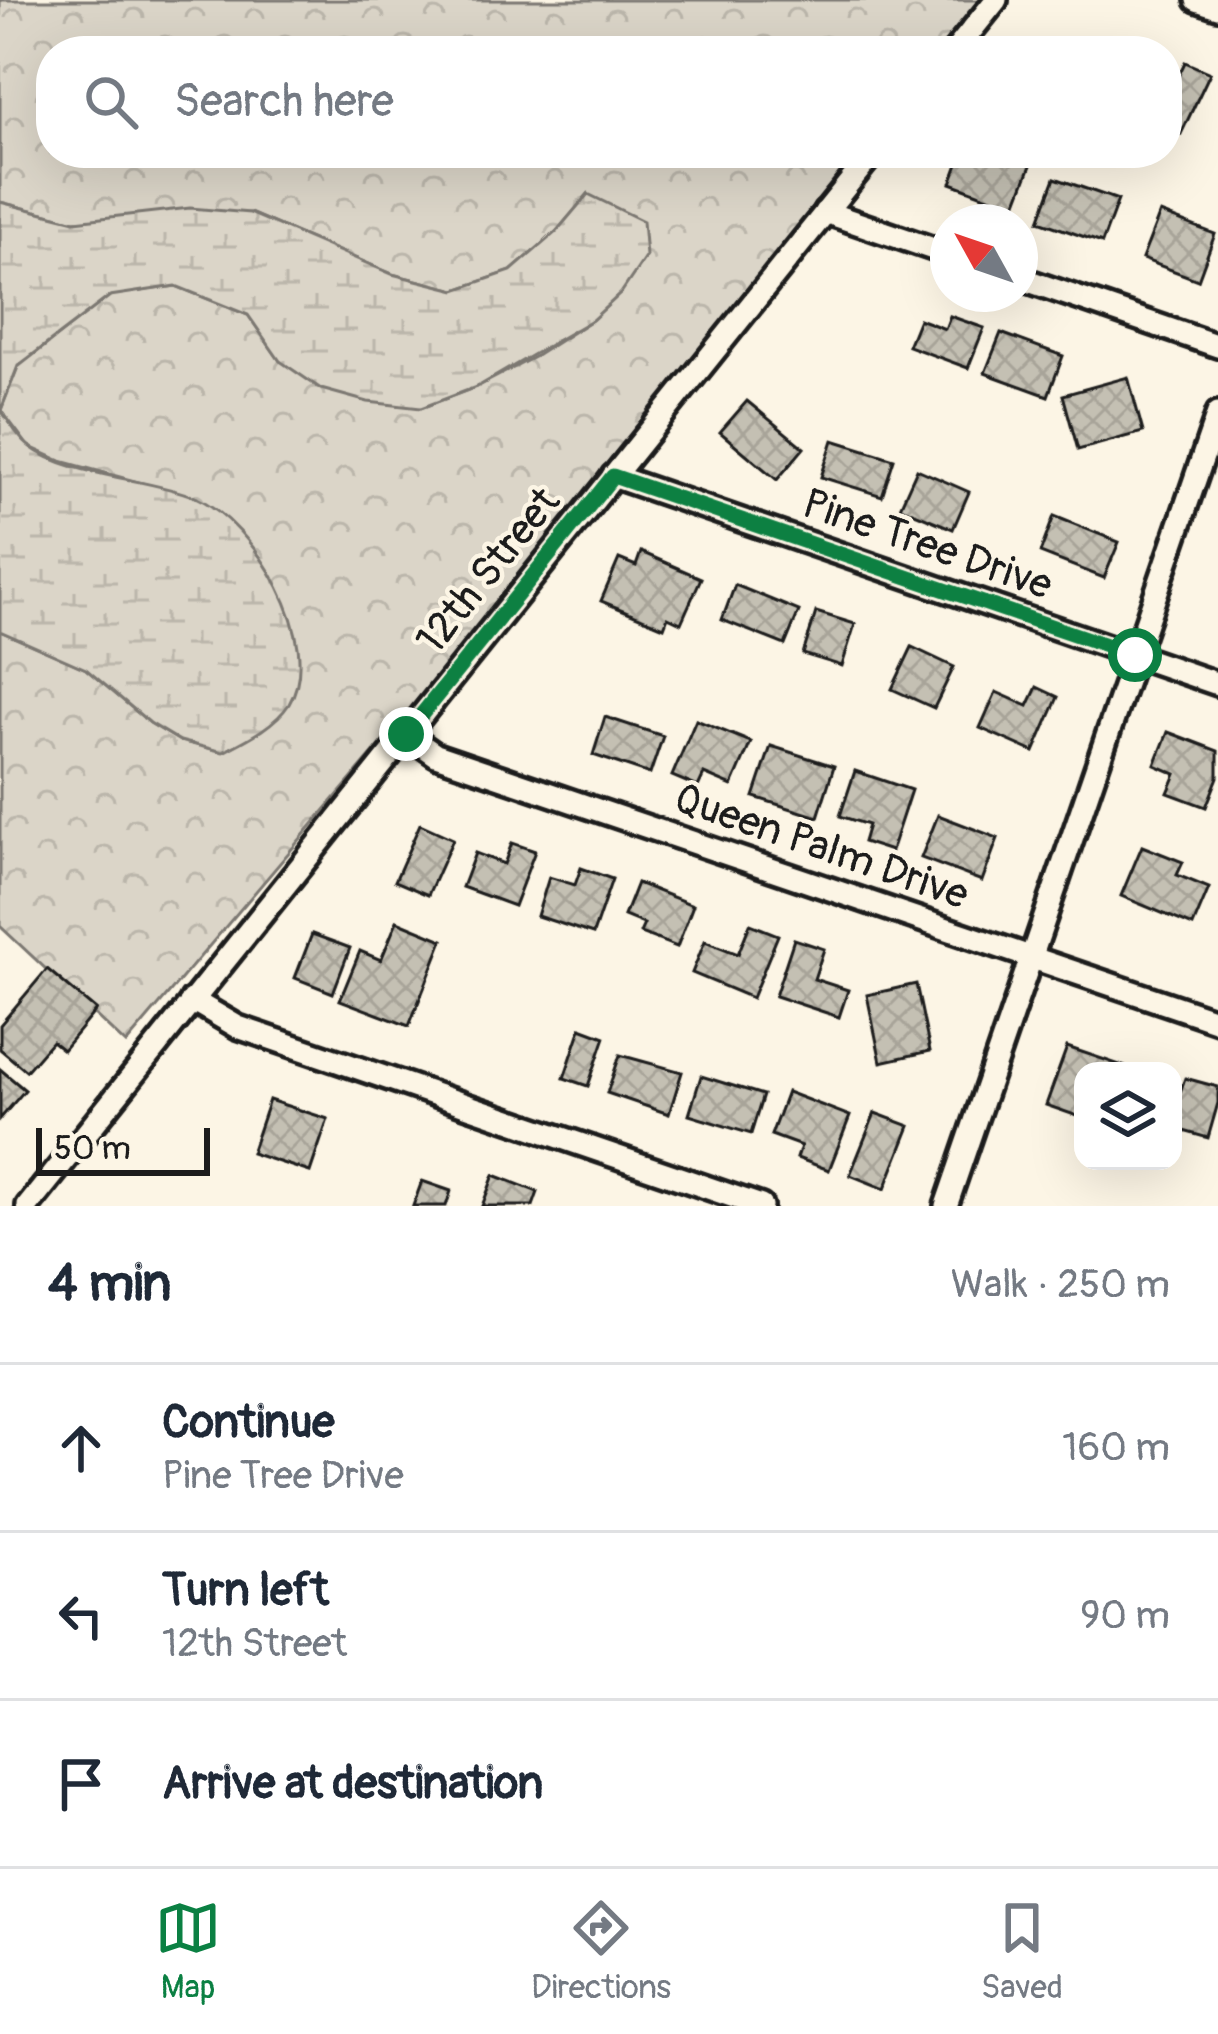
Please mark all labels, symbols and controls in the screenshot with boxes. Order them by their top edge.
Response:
search box [36,36,1182,168]
icon: search [78,69,144,135]
text: Search here [174,74,394,130]
north arrow [930,204,1038,312]
street label: 12th Street [406,477,572,665]
street label: Pine Tree Drive [796,478,1059,612]
route start [1108,628,1162,682]
route end [379,707,433,761]
street label: Queen Palm Drive [668,772,975,922]
map controls [1074,1062,1182,1170]
button: layers [1074,1062,1182,1170]
scale bar [36,1122,210,1175]
text: 50 m [54,1128,131,1169]
text: 4 min [48,1252,171,1316]
text: Walk · 250 m [951,1260,1170,1309]
text: Continue [162,1395,335,1451]
icon: ahead [48,1415,114,1481]
text: 160 m [1062,1423,1170,1472]
text: Pine Tree Drive [162,1451,404,1500]
text: Turn left [162,1563,329,1619]
icon: left [48,1583,114,1649]
text: 90 m [1080,1591,1170,1640]
text: 12th Street [162,1619,347,1668]
icon: arrive [48,1751,114,1817]
text: Arrive at destination [162,1756,543,1812]
tab: Map [155,1895,221,2008]
tab: Directions [531,1895,671,2008]
tab: Saved [981,1895,1063,2008]

